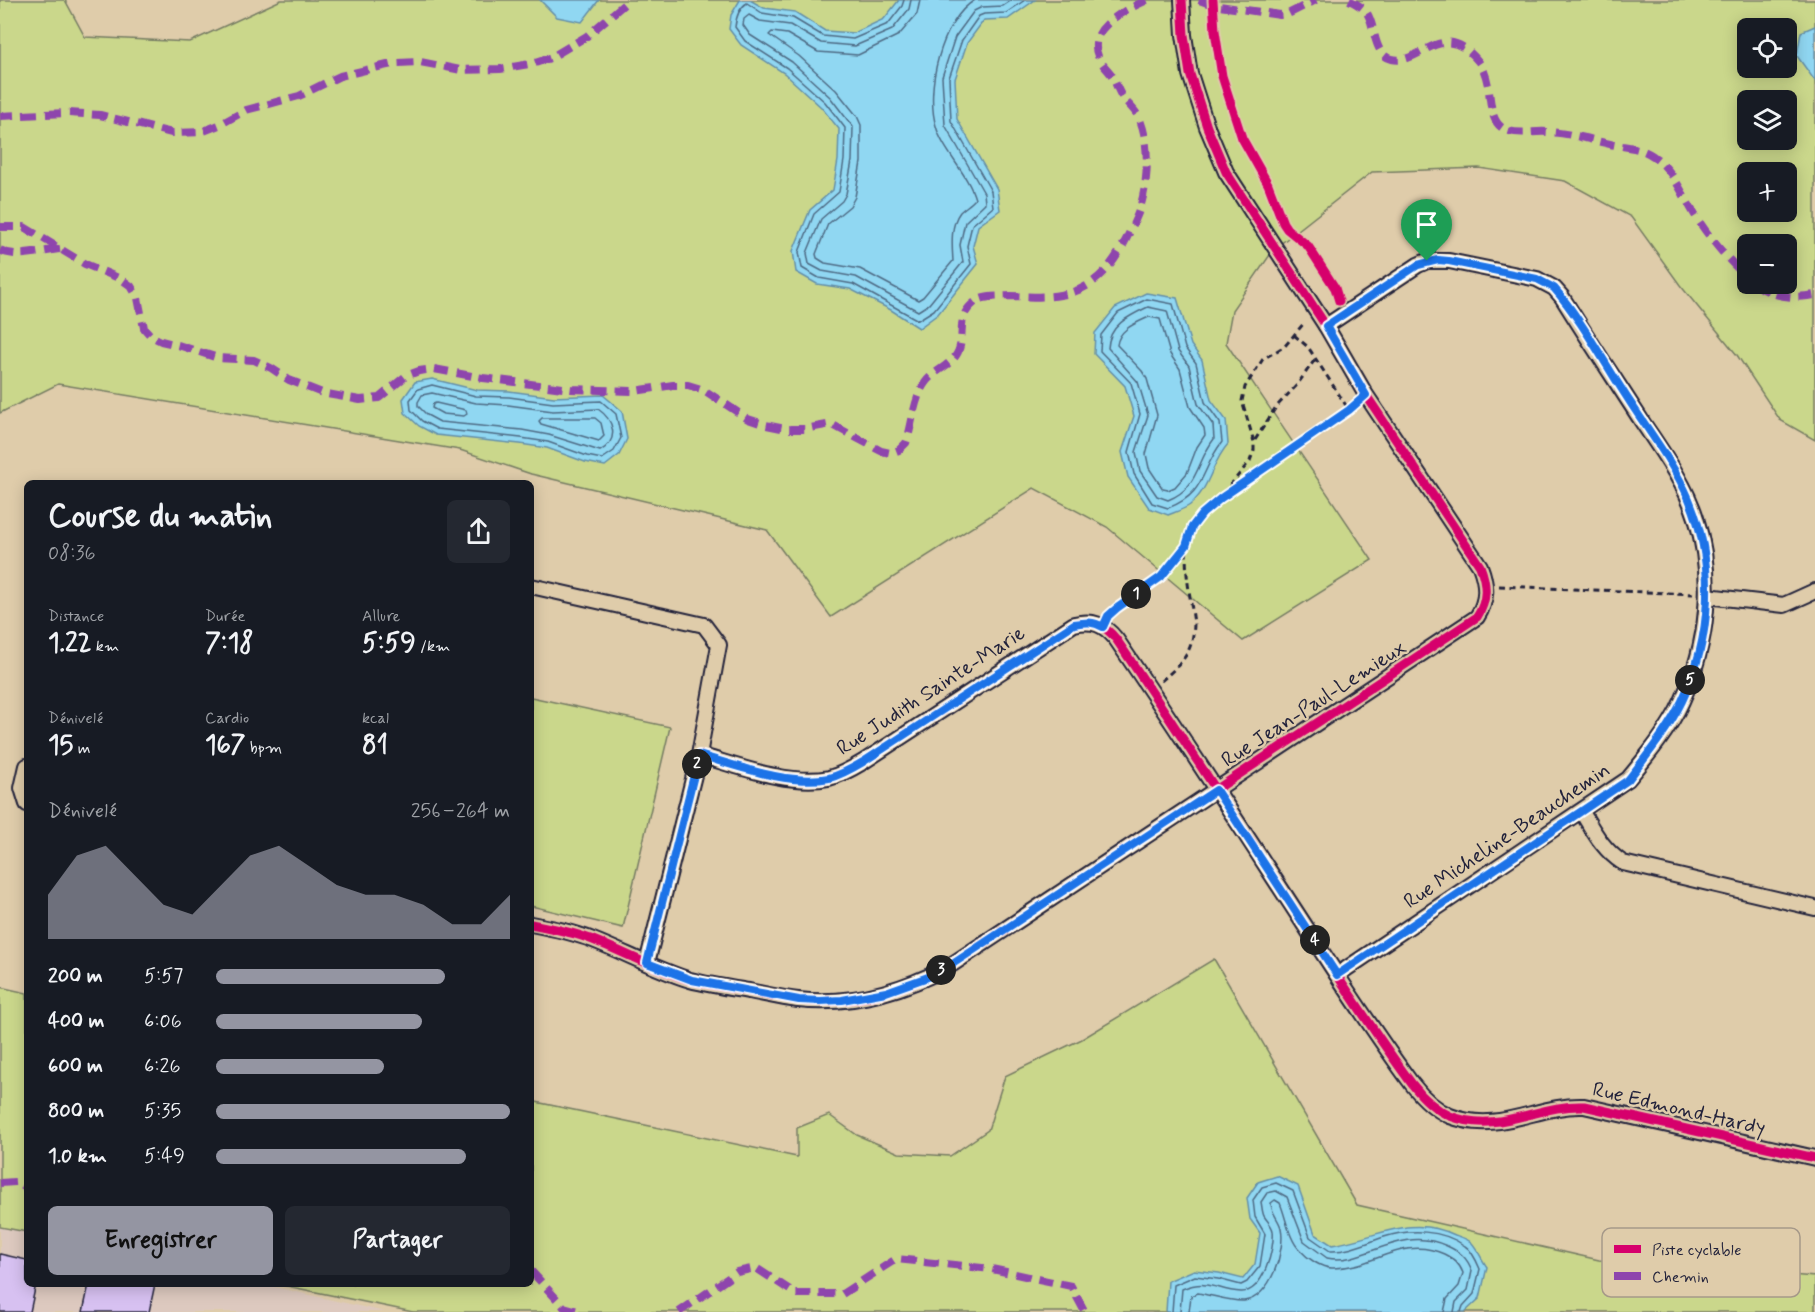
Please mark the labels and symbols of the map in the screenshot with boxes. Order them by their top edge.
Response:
pin [1401,199,1452,261]
pin: 1 [1121,579,1151,609]
street label: Rue Judith Sainte-Marie [831,619,1031,763]
street label: Rue Jean-Paul-Lemieux [1216,634,1412,774]
pin: 5 [1675,665,1705,695]
pin: 2 [682,749,712,779]
street label: Rue Micheline-Beauchemin [1398,756,1616,916]
pin: 4 [1300,925,1330,955]
pin: 3 [926,955,956,985]
street label: Rue Edmond-Hardy [1590,1075,1768,1143]
legend [1602,1228,1800,1297]
text: Piste cyclable [1652,1240,1741,1261]
text: Chemin [1652,1267,1709,1288]

